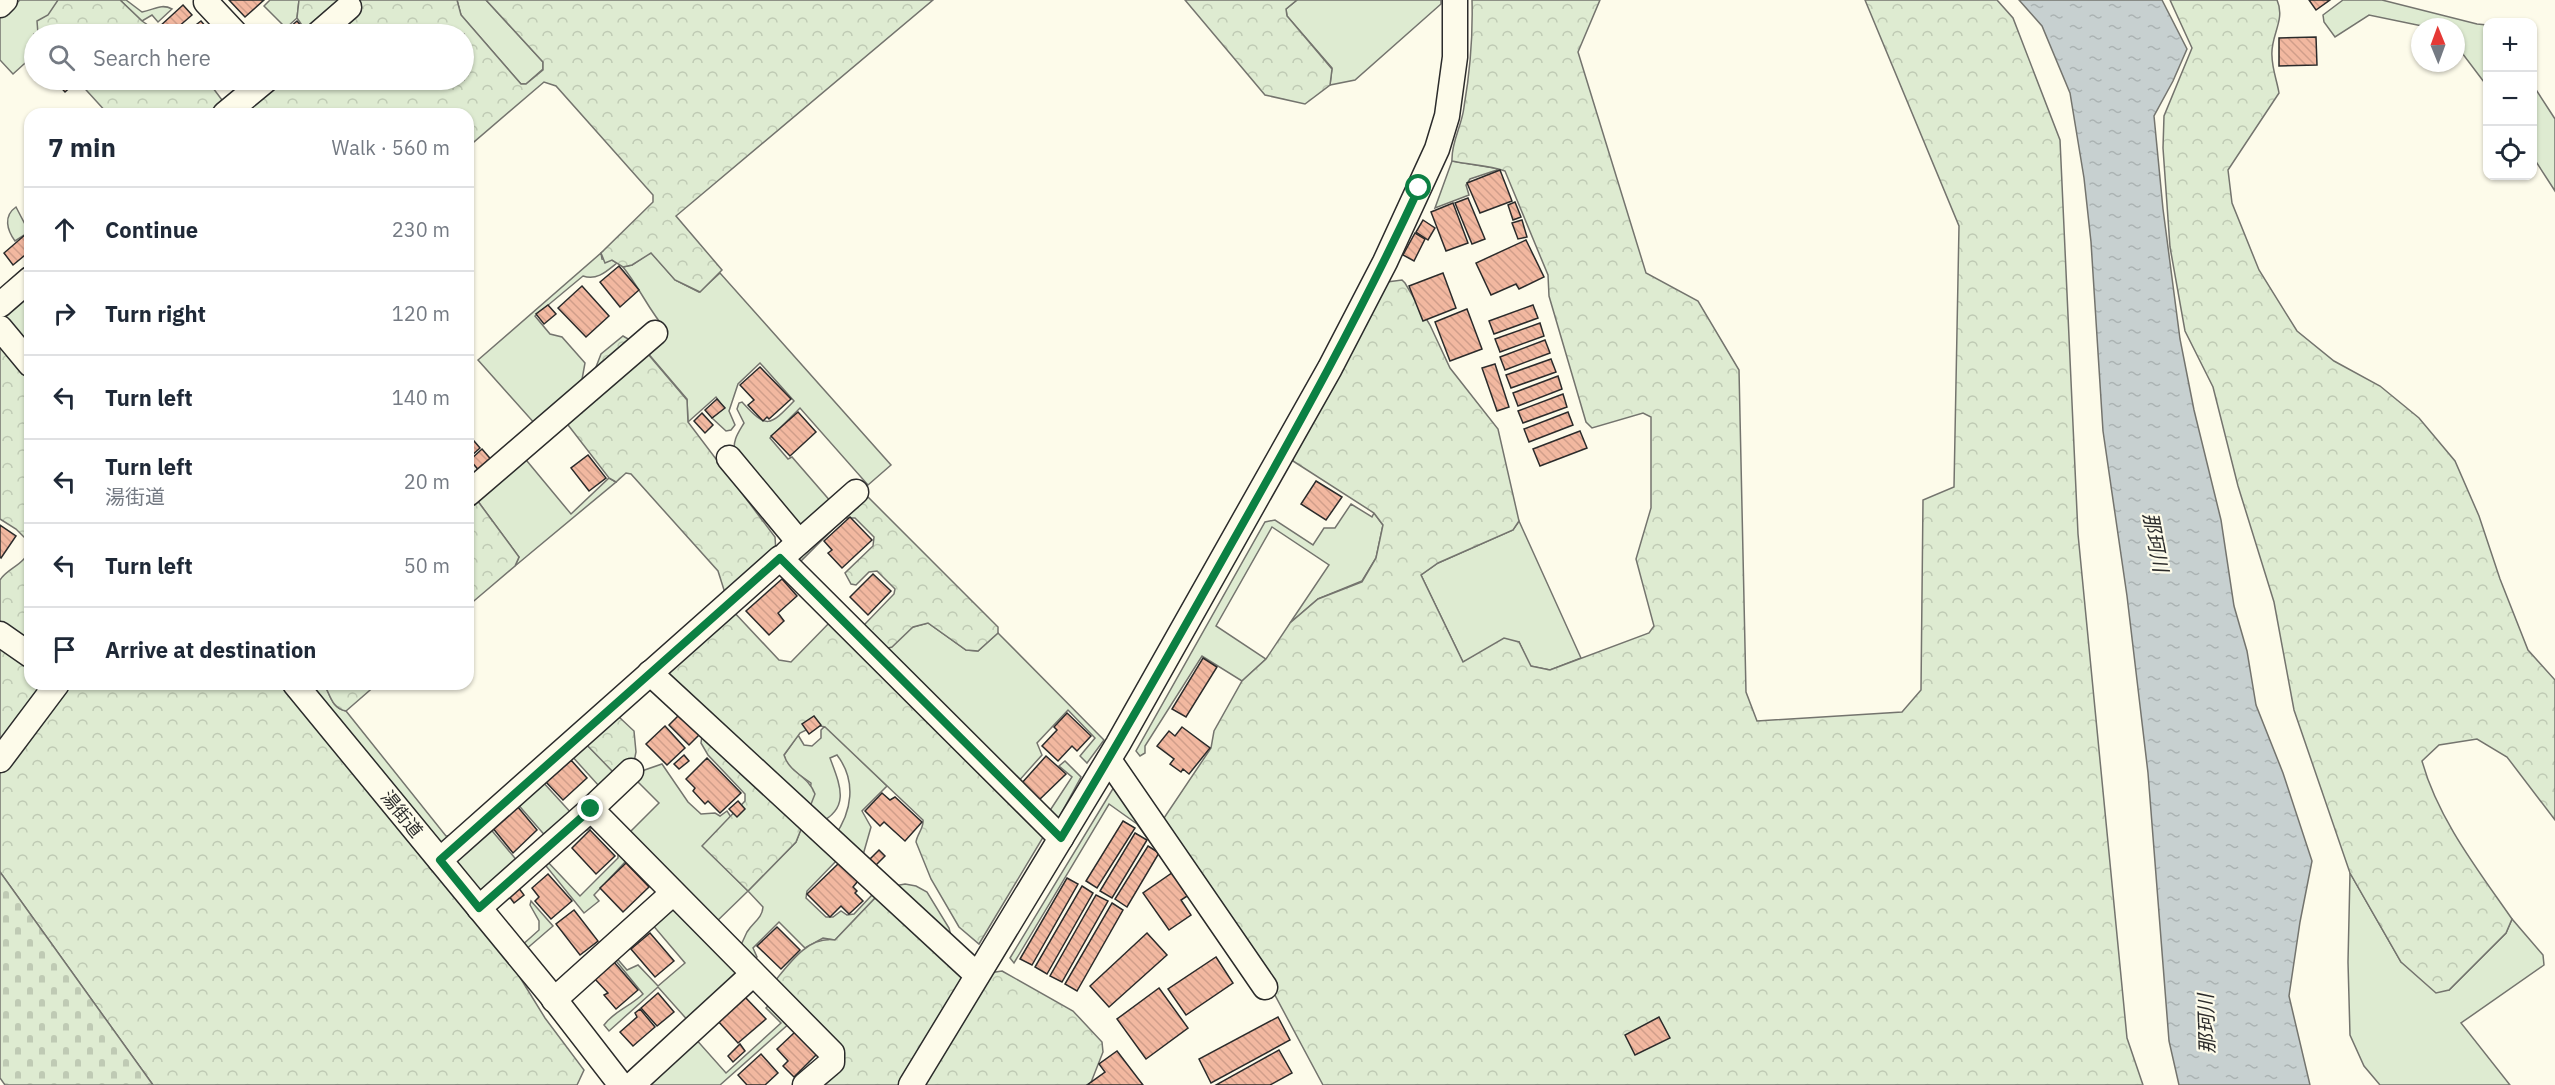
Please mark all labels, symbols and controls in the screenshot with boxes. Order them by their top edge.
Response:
north arrow [2411,18,2465,72]
map controls [2483,18,2537,180]
button: + [2483,18,2537,72]
search box [24,24,474,90]
icon: search [45,41,78,74]
text: Search here [93,43,211,72]
button: − [2483,72,2537,126]
button: locate [2483,126,2537,180]
text: 7 min [48,130,116,164]
text: Walk · 560 m [332,134,450,161]
route start [1405,174,1431,200]
icon: ahead [48,213,81,246]
text: Continue [105,215,198,244]
text: 230 m [392,216,450,243]
icon: right [48,297,81,330]
text: Turn right [105,299,206,328]
text: 120 m [392,300,450,327]
icon: left [48,381,81,414]
text: Turn left [105,383,193,412]
text: 140 m [392,384,450,411]
text: Turn left [105,452,193,481]
icon: left [48,465,81,498]
text: 20 m [404,468,450,495]
text: 湯街道 [105,483,165,510]
water label: 那珂川 [2137,510,2175,576]
icon: left [48,549,81,582]
text: Turn left [105,551,193,580]
text: 50 m [404,552,450,579]
icon: arrive [48,633,81,666]
text: Arrive at destination [105,635,316,664]
street label: 湯街道 [376,786,428,842]
route end [577,795,603,821]
water label: 那珂川 [2191,992,2221,1054]

